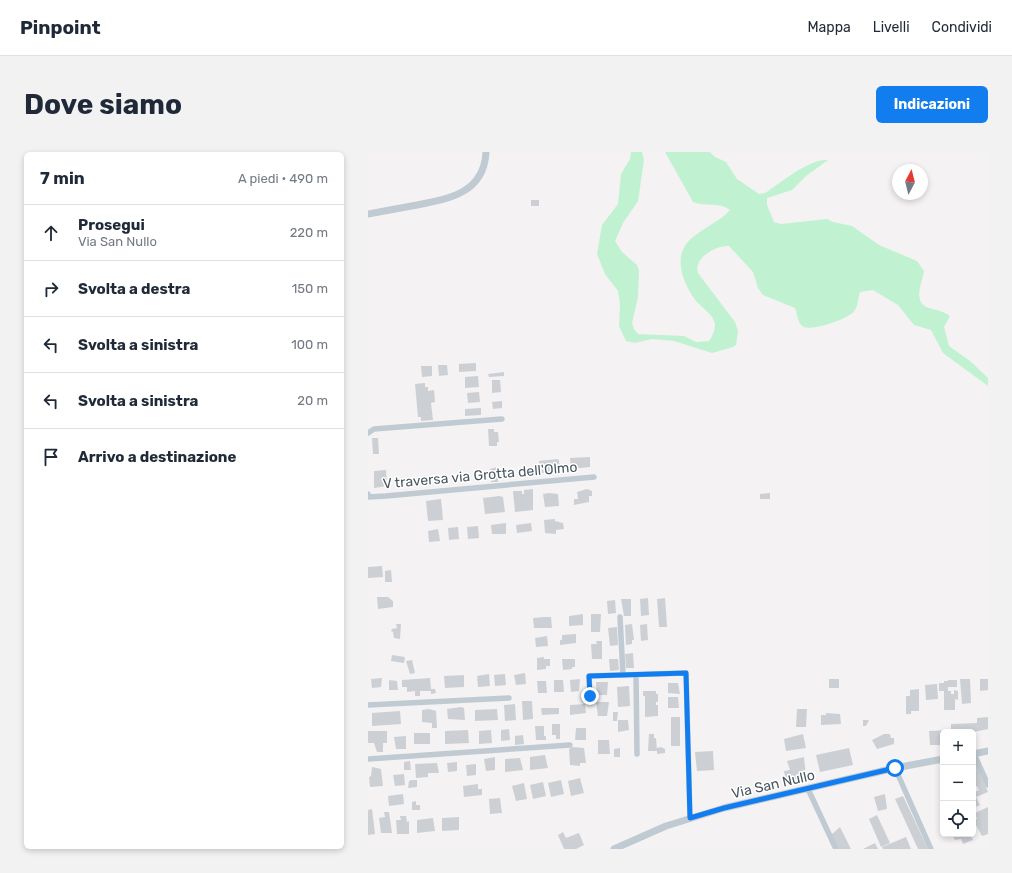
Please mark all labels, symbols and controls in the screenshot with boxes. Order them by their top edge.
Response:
text: Pinpoint [20,16,101,39]
text: Mappa [807,19,851,36]
text: Livelli [873,19,910,36]
text: Condividi [932,19,992,36]
button: Indicazioni [876,86,988,123]
text: Dove siamo [24,88,182,121]
north arrow [892,164,928,200]
text: 7 min [40,168,85,188]
text: A piedi · 490 m [238,171,328,186]
text: Prosegui [78,216,145,234]
icon: ahead [40,222,62,244]
text: 220 m [290,225,328,240]
text: Via San Nullo [78,234,157,249]
icon: right [40,278,62,300]
text: Svolta a destra [78,280,190,298]
text: 150 m [292,281,328,296]
icon: left [40,334,62,356]
text: Svolta a sinistra [78,336,198,354]
text: 100 m [291,337,328,352]
icon: left [40,390,62,412]
text: Svolta a sinistra [78,392,198,410]
text: 20 m [297,393,328,408]
icon: arrive [40,446,62,468]
text: Arrivo a destinazione [78,448,236,466]
street label: V traversa via Grotta dell'Olmo [382,459,578,492]
route end [581,687,599,705]
map controls [940,729,976,837]
button: + [940,729,976,765]
route start [886,759,904,777]
button: − [940,765,976,801]
street label: Via San Nullo [730,767,816,802]
button: locate [940,801,976,837]

